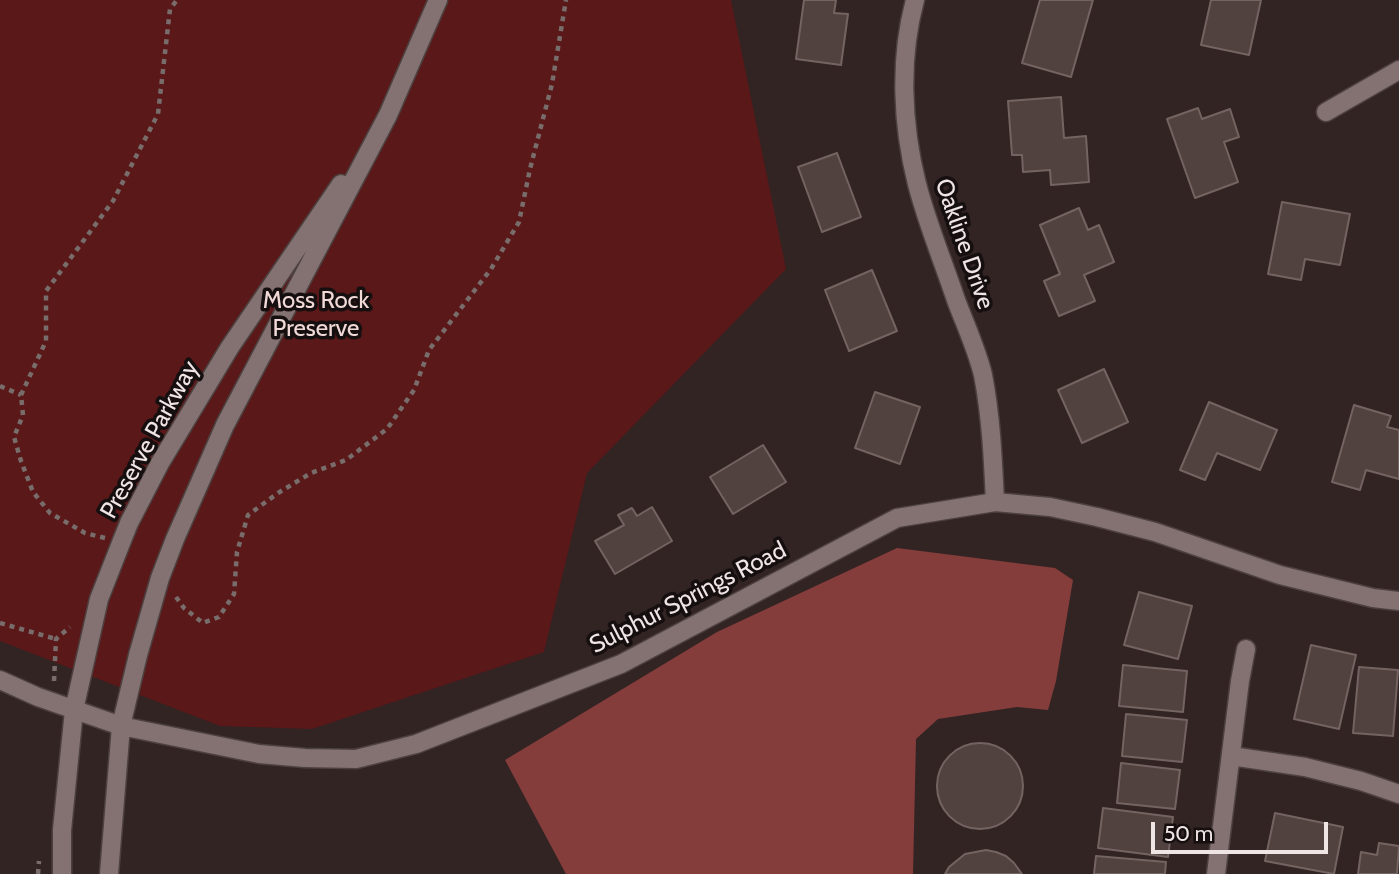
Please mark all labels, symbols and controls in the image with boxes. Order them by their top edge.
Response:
street label: Oakline Drive [928,175,1000,313]
park label: Moss Rock Preserve [263,287,369,343]
street label: Preserve Parkway [95,356,205,524]
street label: Sulphur Springs Road [585,536,791,660]
scale bar [1154,808,1331,852]
text: 50 m [1164,821,1213,846]

